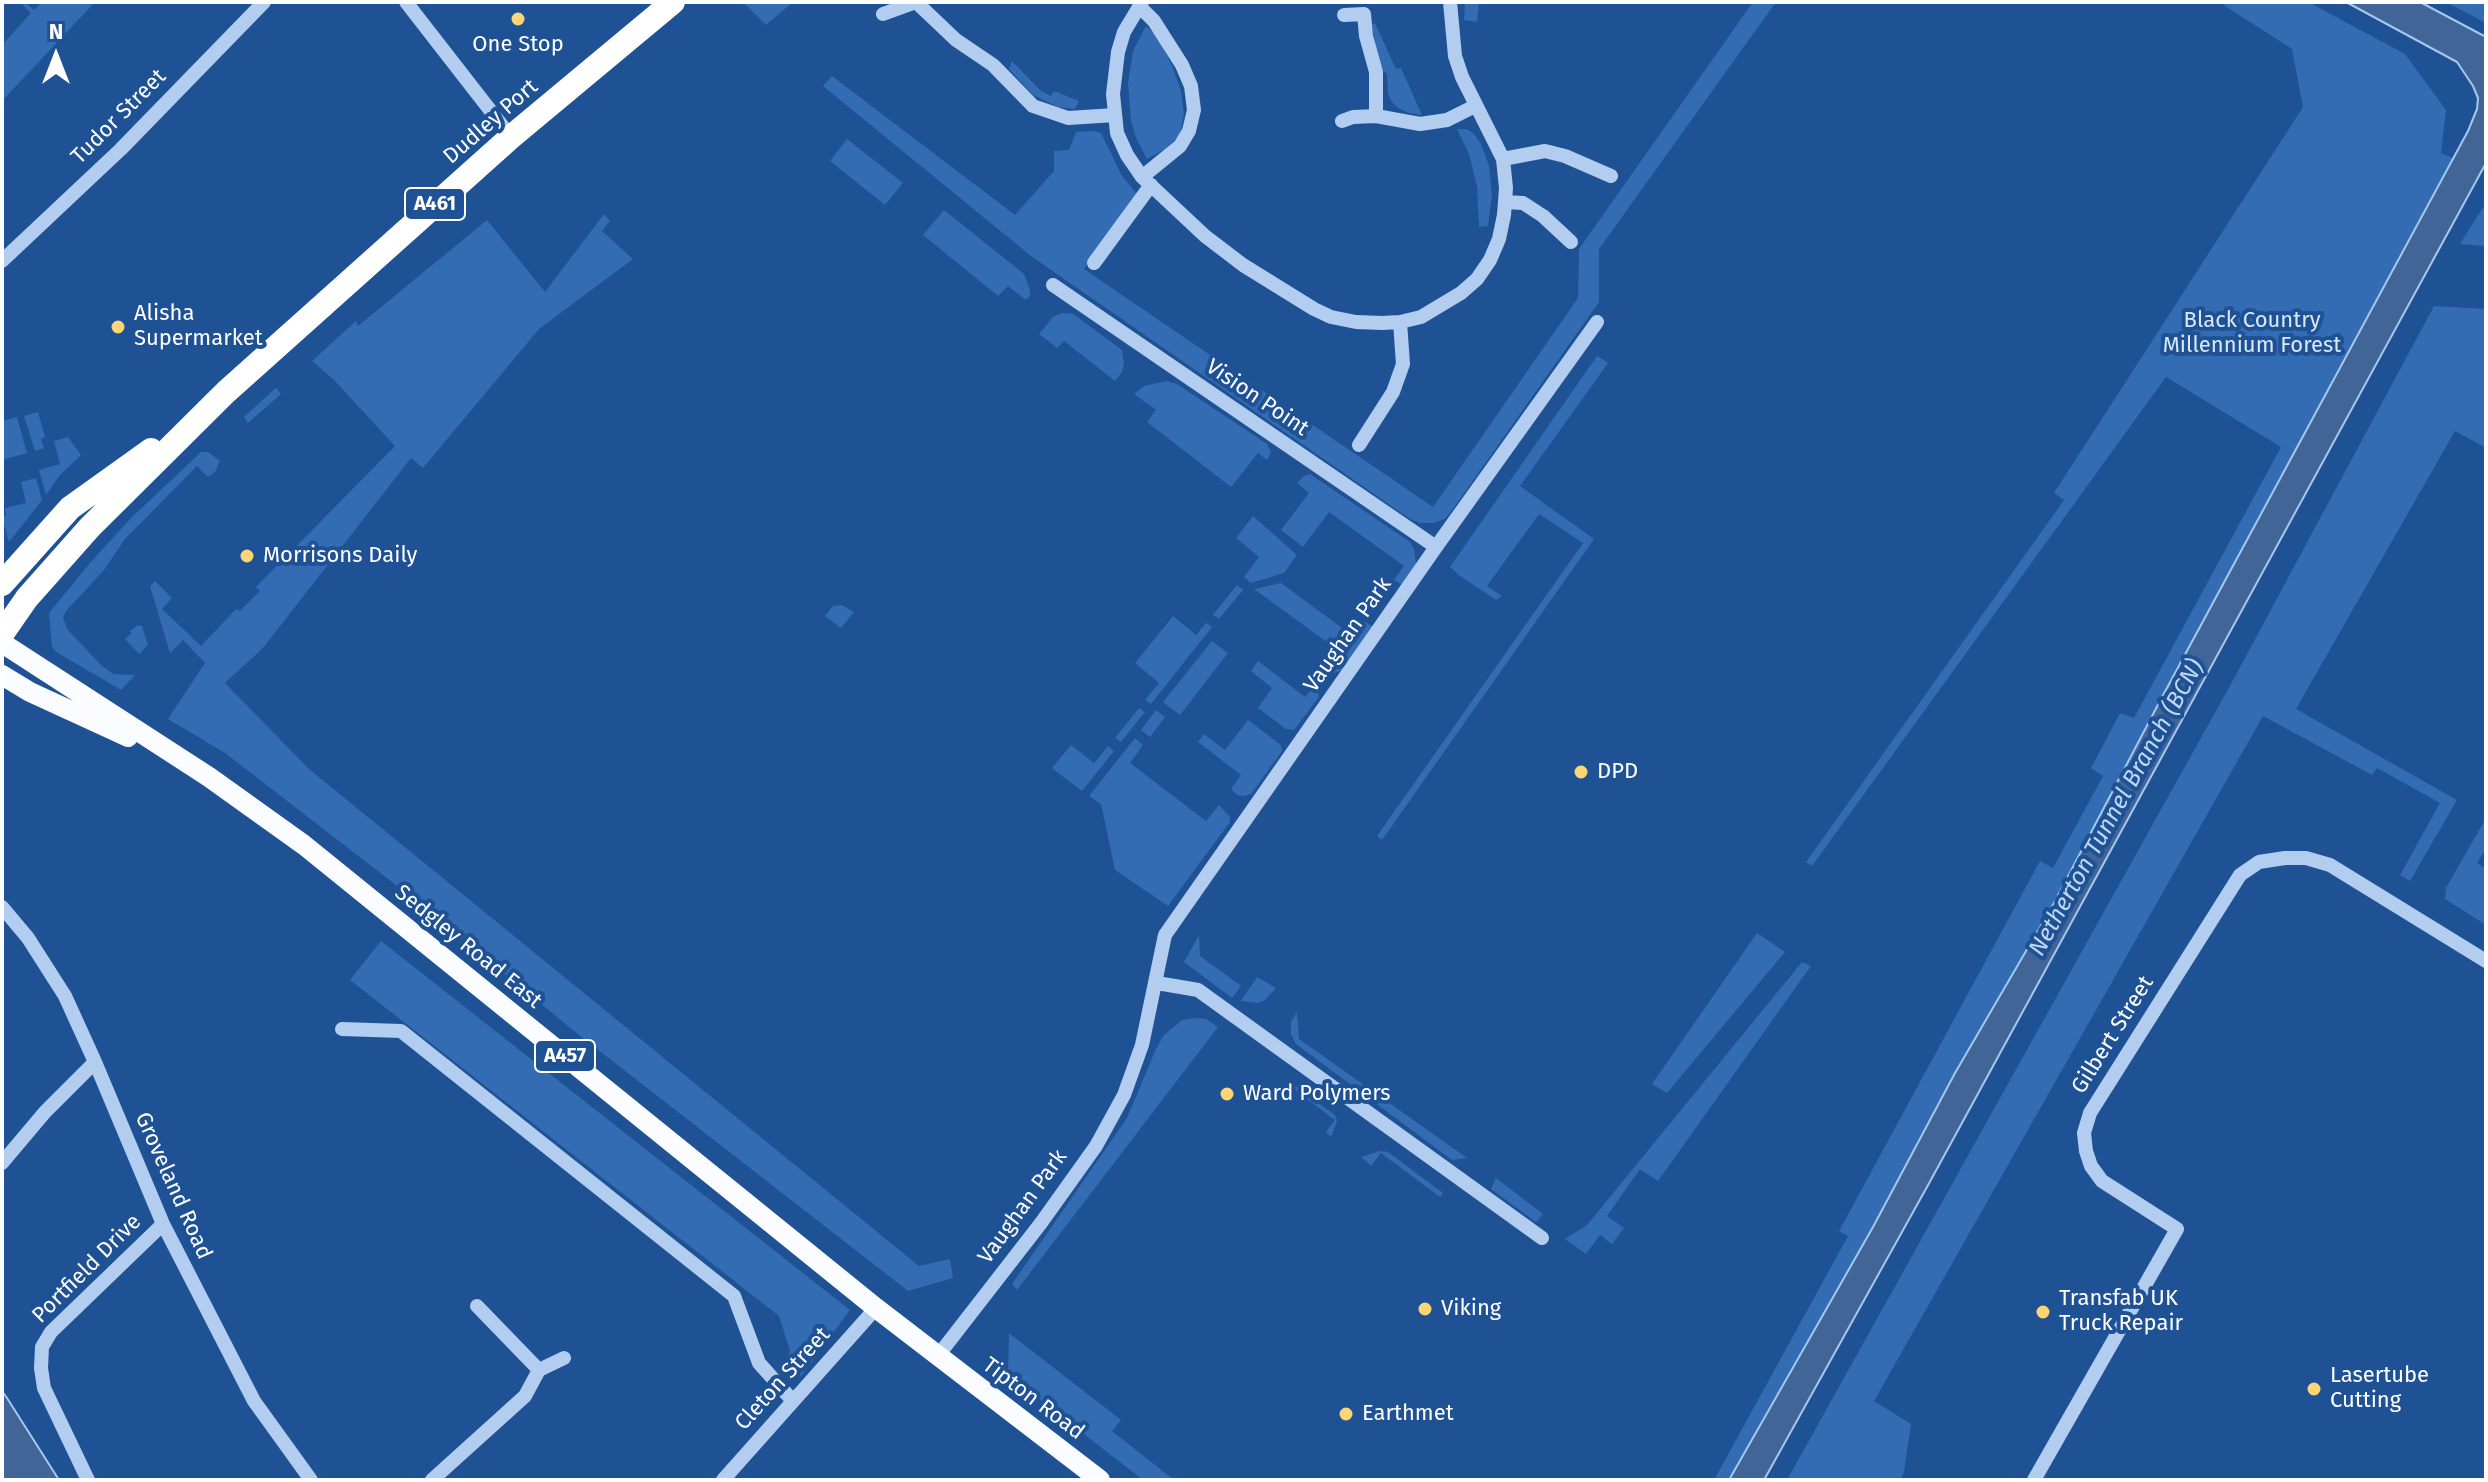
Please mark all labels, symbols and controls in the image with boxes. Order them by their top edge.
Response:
marker: One Stop [509,10,527,28]
north arrow [16,16,96,96]
text: N [49,18,63,45]
place label: One Stop [472,32,564,58]
street label: Tudor Street [66,64,172,170]
street label: Dudley Port [438,74,544,170]
road number: A461 [405,188,465,220]
place label: Alisha Supermarket [134,301,263,352]
park label: Black Country Millennium Forest [2163,308,2341,360]
marker: Alisha Supermarket [109,318,127,336]
street label: Vision Point [1201,354,1313,442]
place label: Morrisons Daily [263,543,417,569]
marker: Morrisons Daily [238,547,256,565]
street label: Vaughan Park [1299,572,1397,698]
water label: Netherton Tunnel Branch (BCN) [2023,655,2211,961]
place label: DPD [1597,759,1638,785]
marker: DPD [1572,763,1590,781]
street label: Sedgley Road East [389,880,547,1014]
street label: Gilbert Street [2066,971,2160,1099]
road number: A457 [535,1040,595,1072]
place label: Ward Polymers [1243,1081,1391,1107]
marker: Ward Polymers [1218,1085,1236,1103]
street label: Groveland Road [129,1108,217,1264]
street label: Vaughan Park [973,1145,1073,1269]
street label: Portfield Drive [27,1209,147,1329]
place label: Transfab UK Truck Repair [2059,1286,2183,1338]
place label: Viking [1441,1296,1501,1322]
marker: Viking [1416,1300,1434,1318]
marker: Transfab UK Truck Repair [2034,1303,2052,1321]
street label: Cleton Street [730,1322,836,1436]
street label: Tipton Road [977,1352,1089,1446]
place label: Lasertube Cutting [2330,1363,2429,1414]
marker: Lasertube Cutting [2305,1380,2323,1398]
place label: Earthmet [1362,1401,1454,1427]
marker: Earthmet [1337,1405,1355,1423]

